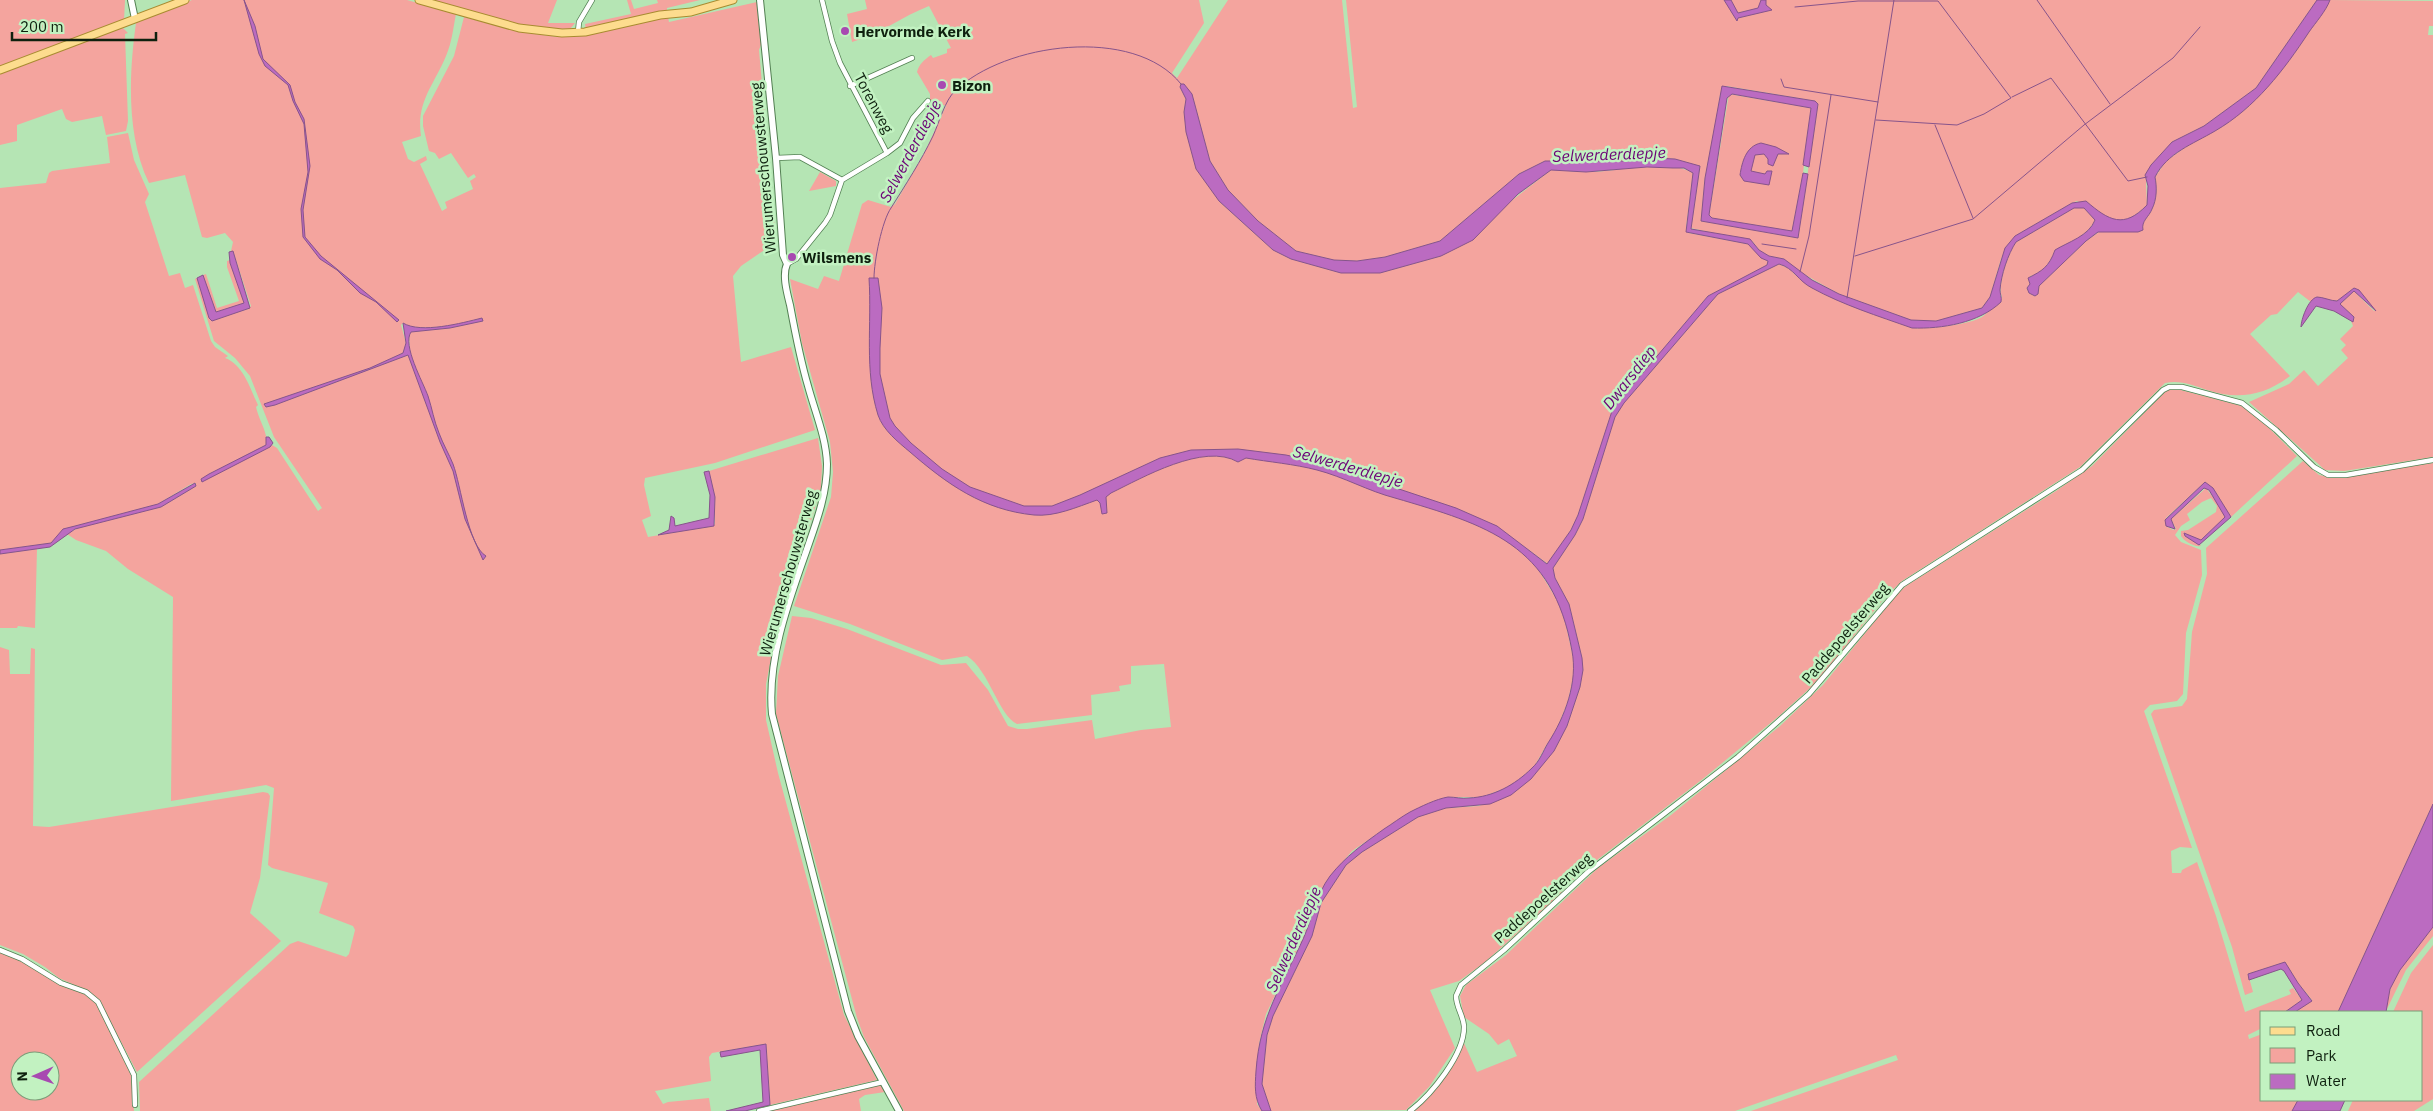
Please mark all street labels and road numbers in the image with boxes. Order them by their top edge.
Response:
street label: Torenweg [850,70,898,137]
street label: Wierumerschouwsterweg [746,82,780,254]
street label: Wierumerschouwsterweg [755,488,821,658]
street label: Paddepoelsterweg [1797,579,1893,687]
street label: Paddepoelsterweg [1490,849,1596,947]

